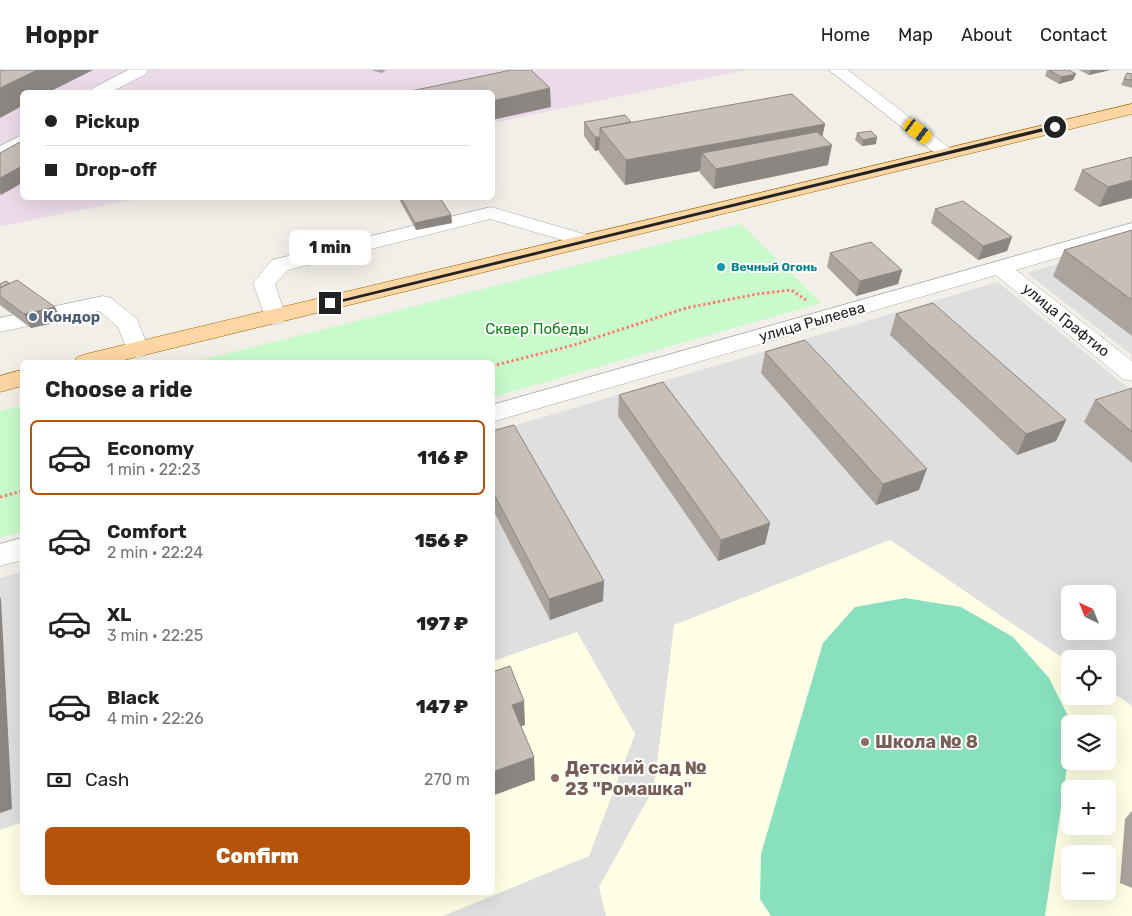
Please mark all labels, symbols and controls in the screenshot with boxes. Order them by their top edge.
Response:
text: Hoppr [25,21,99,49]
text: Home [821,24,870,46]
text: Map [898,24,933,46]
text: About [961,24,1012,46]
text: Contact [1040,24,1107,46]
text: Pickup [75,110,140,133]
car [901,116,934,146]
route start [1044,116,1066,138]
text: Drop-off [75,158,157,181]
callout: 1 min [289,230,371,266]
text: 1 min [309,238,351,257]
place label: Вечный Огонь [731,260,818,274]
marker: Вечный Огонь [715,261,727,273]
street label: улица Графтио [1019,279,1113,361]
route end [319,292,341,314]
street label: улица Рылеева [757,298,867,346]
place label: Кондор [43,308,100,326]
marker: Кондор [27,311,39,323]
park label: Сквер Победы [485,320,589,338]
text: Choose a ride [45,376,192,403]
icon: car [47,435,92,480]
text: Economy [107,437,194,460]
text: 116 ₽ [417,446,468,469]
text: 1 min · 22:23 [107,460,201,479]
icon: car [47,518,92,563]
text: Comfort [107,520,187,543]
text: 156 ₽ [415,529,468,552]
text: 2 min · 22:24 [107,543,203,562]
north arrow [1061,585,1116,640]
map controls [1061,585,1116,900]
icon: car [47,601,92,646]
text: XL [107,603,131,626]
text: 197 ₽ [416,612,468,635]
text: 3 min · 22:25 [107,626,203,645]
button: locate [1061,650,1116,705]
icon: car [47,684,92,729]
text: Black [107,686,159,709]
text: 147 ₽ [416,695,468,718]
text: 4 min · 22:26 [107,709,204,728]
button: layers [1061,715,1116,770]
place label: Школа № 8 [875,731,978,753]
marker: Школа № 8 [859,736,871,748]
place label: Детский сад № 23 "Ромашка" [565,757,707,800]
icon: cash [45,766,73,794]
text: Cash [85,768,129,791]
text: 270 m [424,770,470,789]
marker: Детский сад № 23 "Ромашка" [549,772,561,784]
button: + [1061,780,1116,835]
button: Confirm [45,827,470,885]
button: − [1061,845,1116,900]

